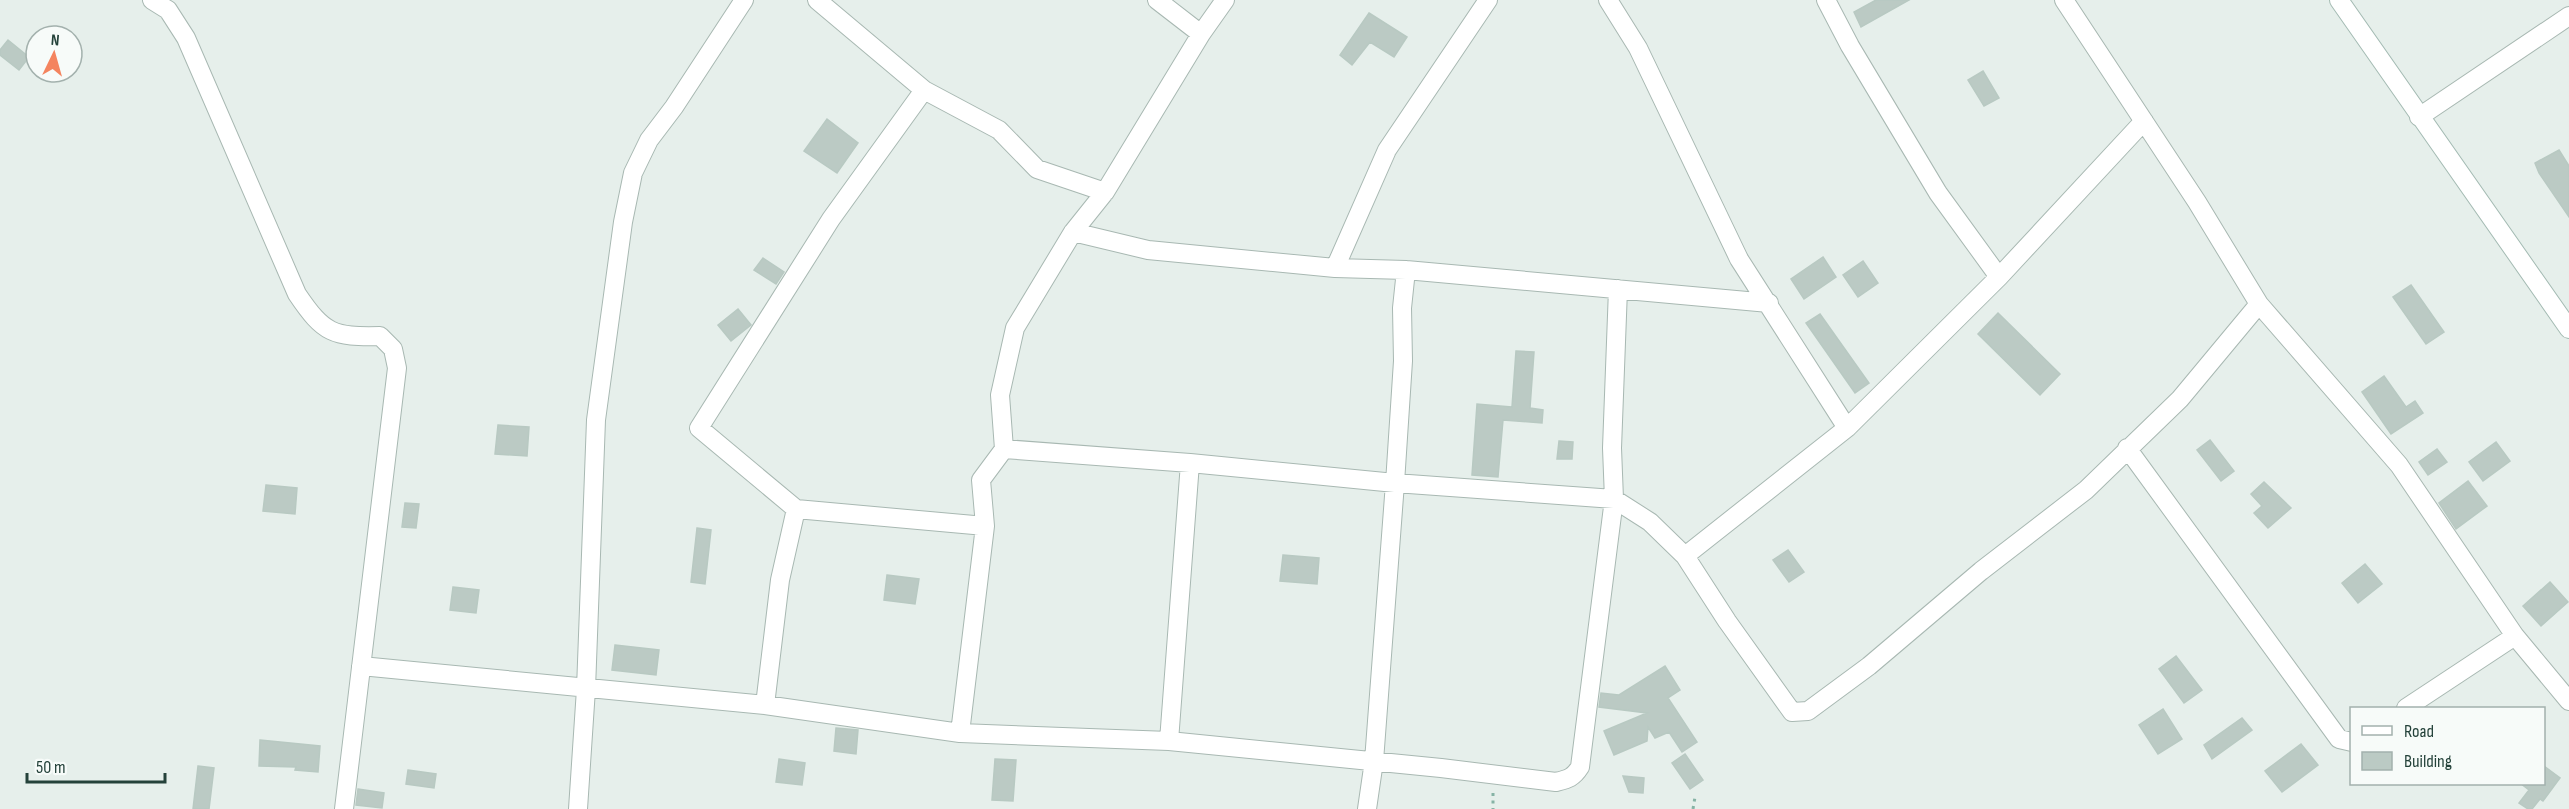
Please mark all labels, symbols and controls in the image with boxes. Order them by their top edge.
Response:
north arrow [24,24,84,84]
text: N [50,31,60,50]
legend [2350,707,2545,785]
text: Road [2404,721,2434,742]
scale bar [27,746,165,784]
text: Building [2404,751,2452,772]
text: 50 m [36,757,66,778]

